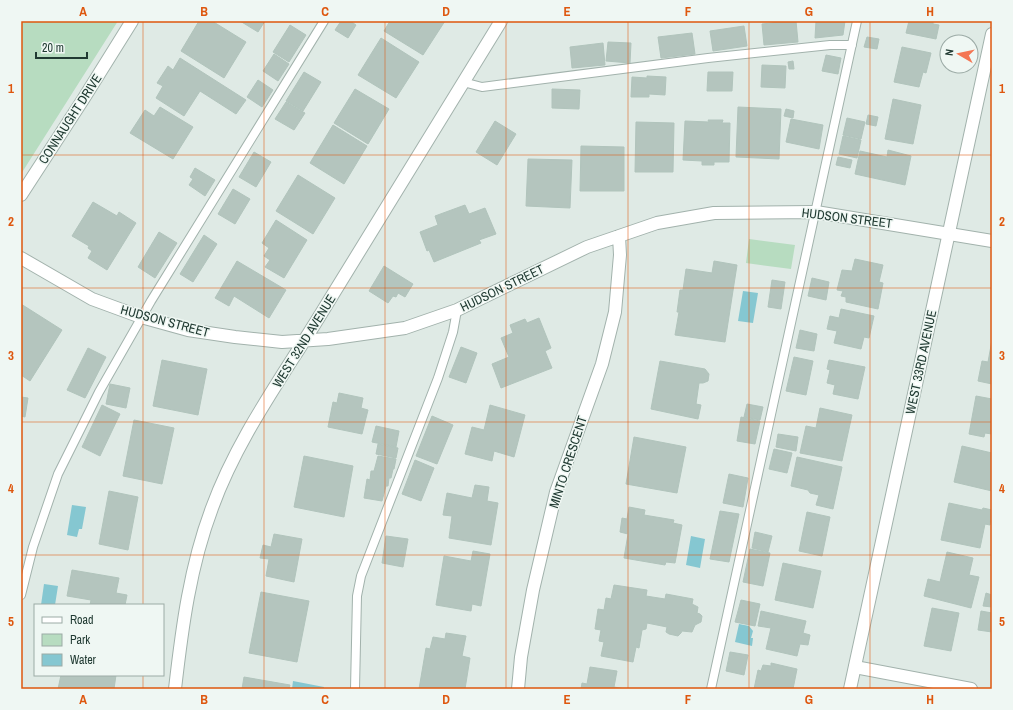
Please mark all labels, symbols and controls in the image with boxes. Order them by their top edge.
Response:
text: A [79,3,87,20]
text: B [200,3,208,20]
text: C [321,3,329,20]
text: D [442,3,450,20]
text: E [563,3,571,20]
text: F [685,3,692,20]
text: G [805,3,813,20]
text: H [926,3,934,20]
scale bar [36,34,87,60]
north arrow [939,34,979,74]
text: 20 m [42,40,64,56]
text: N [942,48,957,57]
street label: CONNAUGHT DRIVE [35,71,105,167]
text: 1 [8,80,14,97]
text: 1 [999,80,1005,97]
street label: HUDSON STREET [801,204,894,232]
text: 2 [8,213,14,230]
text: 2 [999,213,1005,230]
street label: HUDSON STREET [457,260,547,316]
street label: WEST 32ND AVENUE [269,291,339,391]
street label: HUDSON STREET [119,301,212,341]
street label: WEST 33RD AVENUE [902,308,940,416]
text: 3 [8,347,14,364]
text: 3 [999,347,1005,364]
street label: MINTO CRESCENT [545,413,591,510]
text: 4 [8,480,14,497]
text: 4 [999,480,1005,497]
legend [34,604,164,676]
text: Road [70,612,94,628]
text: 5 [8,613,14,630]
text: 5 [999,613,1005,630]
text: Park [70,632,90,648]
text: Water [70,652,97,668]
text: A [79,691,87,708]
text: B [200,691,208,708]
text: C [321,691,329,708]
text: D [442,691,450,708]
text: E [563,691,571,708]
text: F [685,691,692,708]
text: G [805,691,813,708]
text: H [926,691,934,708]

